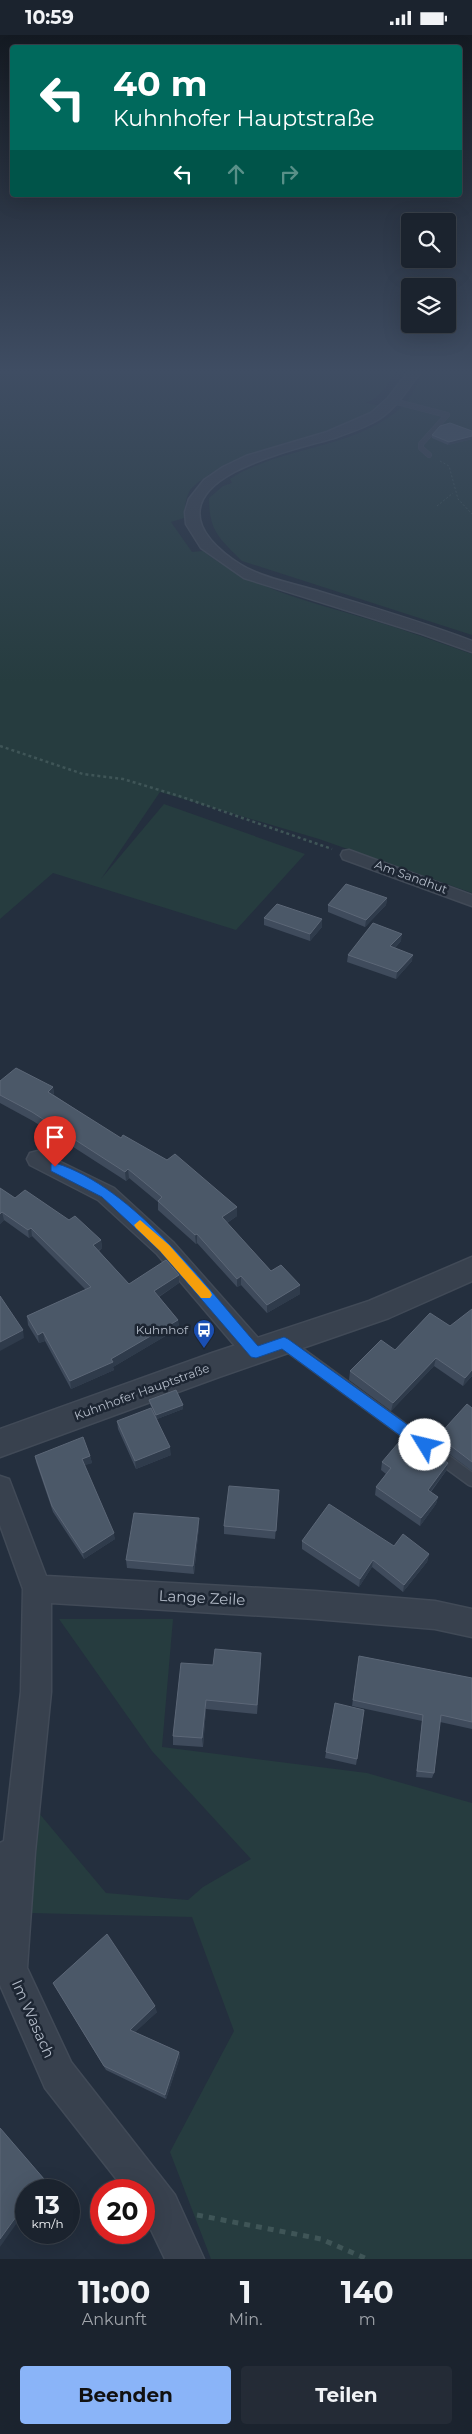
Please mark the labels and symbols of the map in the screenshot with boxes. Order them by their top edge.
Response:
street label: Am Sandhut [373,856,450,897]
pin [34,1116,76,1167]
bus stop icon: Kuhnhof [192,1318,216,1349]
place label: Kuhnhof [136,1322,189,1337]
street label: Kuhnhofer Hauptstraße [72,1360,211,1423]
position arrow [398,1418,450,1470]
street label: Lange Zeile [158,1586,246,1609]
street label: Im Wasach [8,1977,59,2061]
speed limit sign: 20 [90,2179,155,2244]

